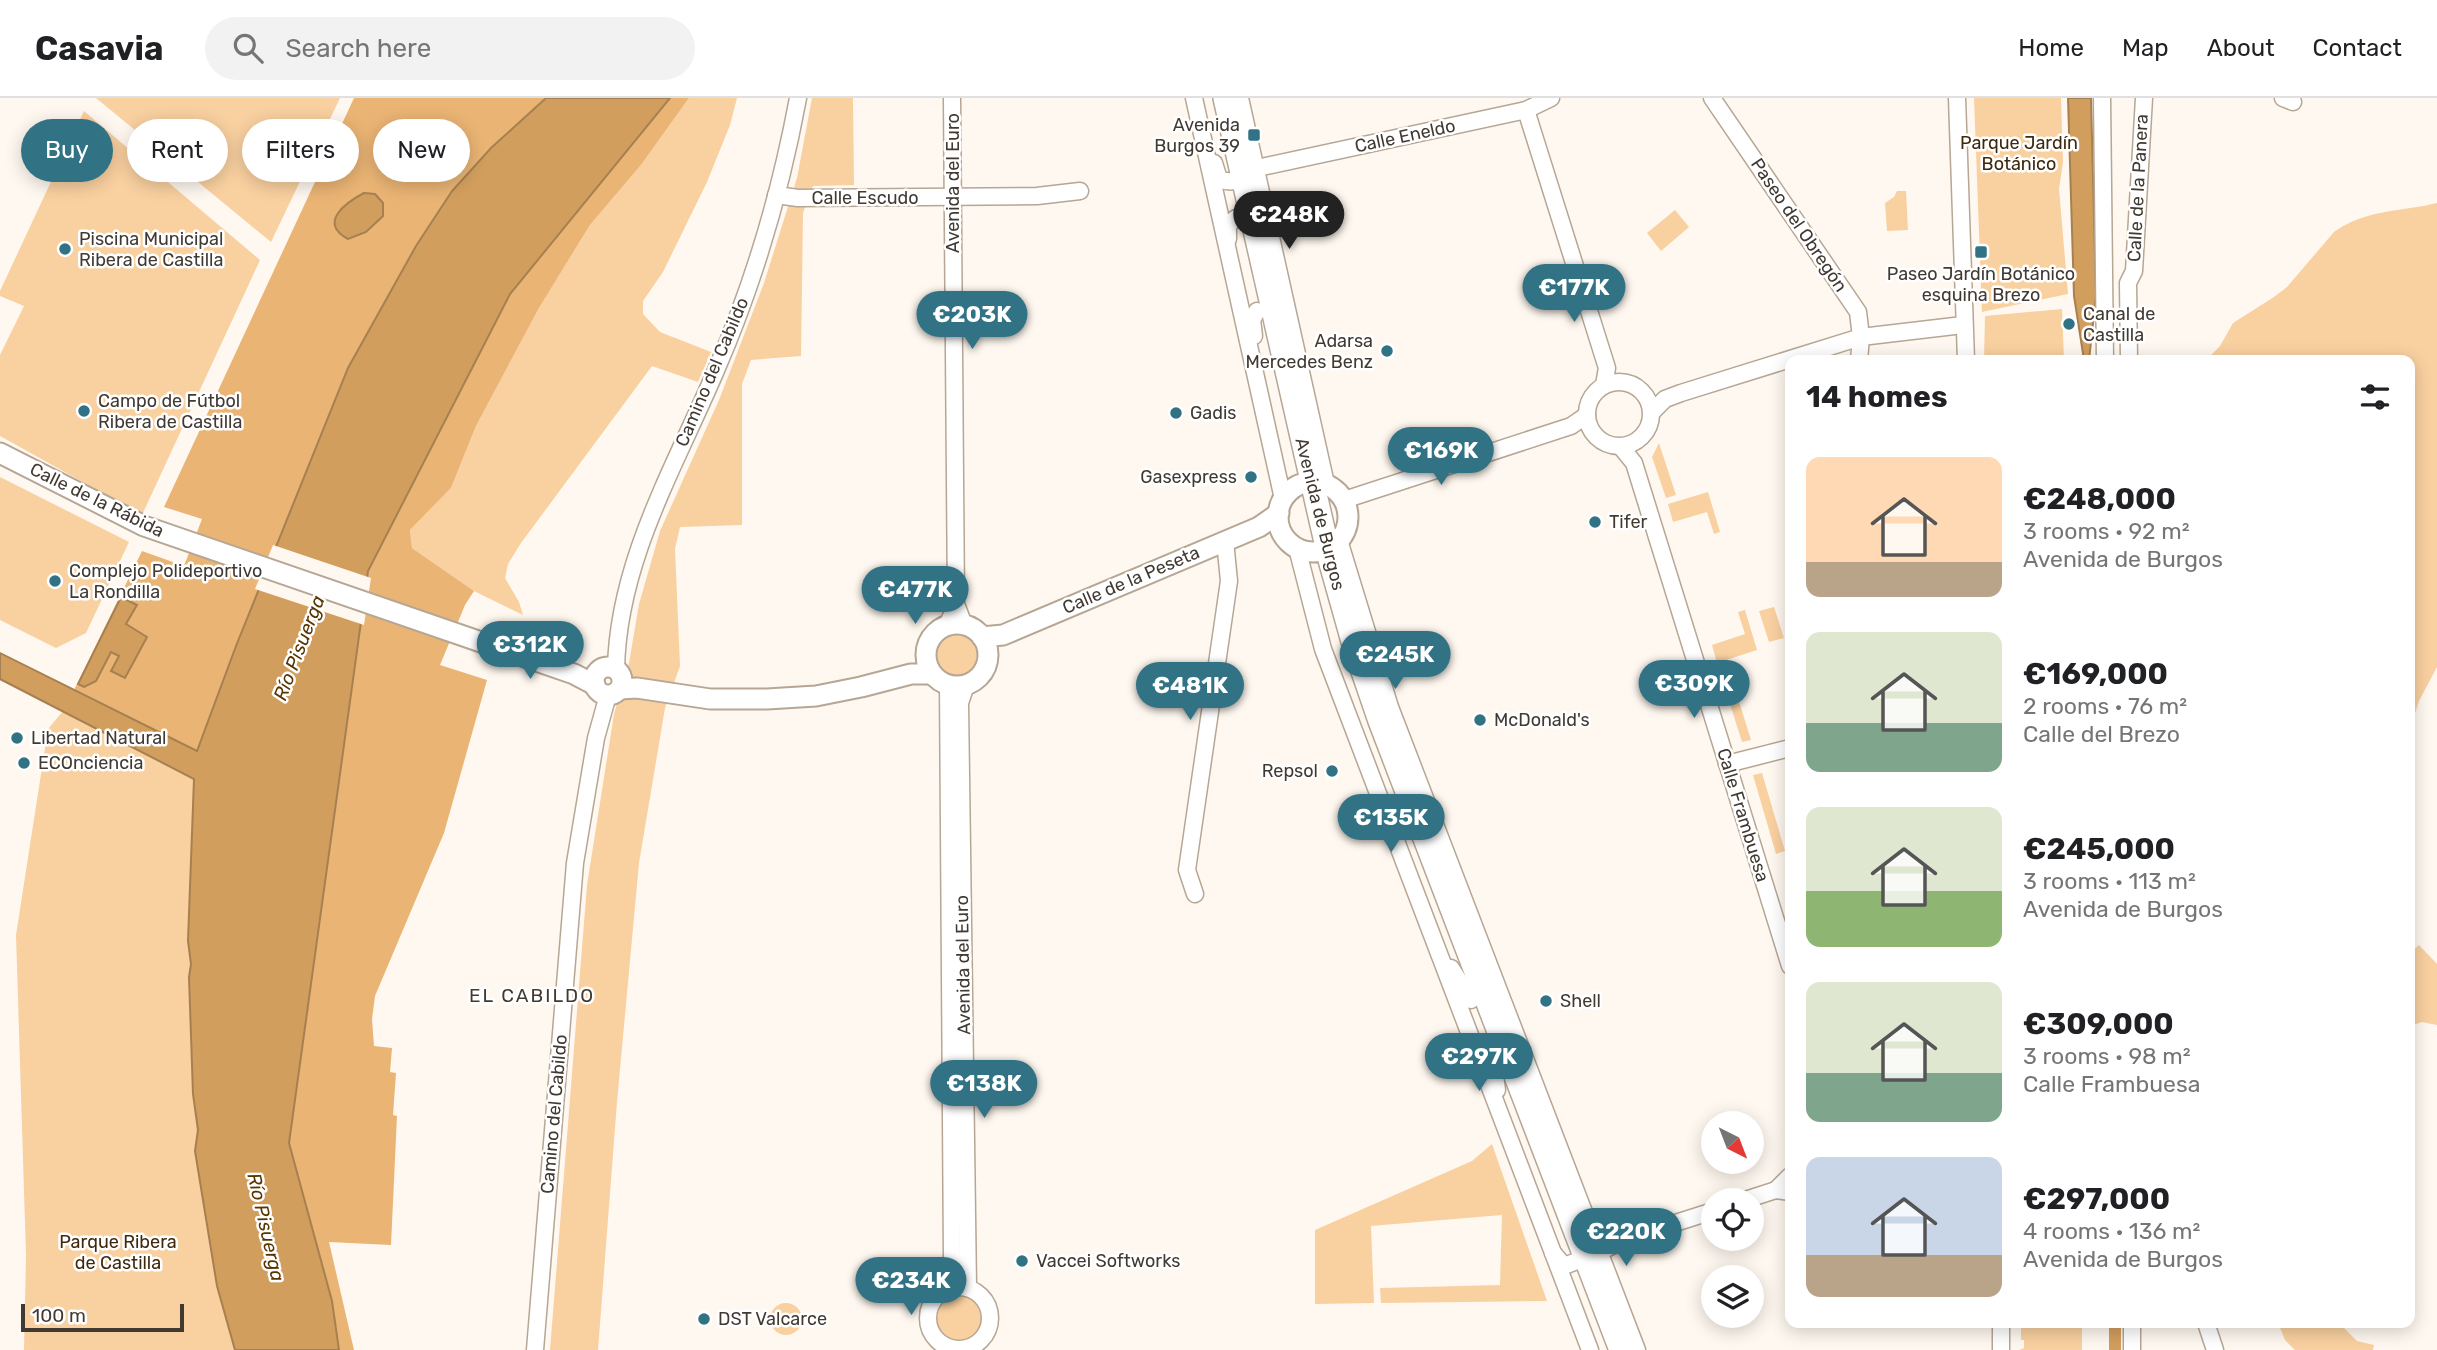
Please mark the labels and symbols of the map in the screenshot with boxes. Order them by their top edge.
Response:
street label: Avenida del Euro [942,113,964,253]
place label: Avenida Burgos 39 [1154,114,1240,157]
street label: Calle de la Panera [2123,114,2153,262]
street label: Calle Eneldo [1353,115,1457,157]
marker: Avenida Burgos 39 [1246,127,1262,143]
park label: Parque Jardín Botánico [1960,132,2078,175]
street label: Paseo del Obregón [1746,154,1852,296]
street label: Calle Escudo [811,187,919,209]
pin: €248K [1240,192,1338,251]
place label: Piscina Municipal Ribera de Castilla [79,228,223,271]
marker: Piscina Municipal Ribera de Castilla [57,241,73,257]
marker: Paseo Jardín Botánico esquina Brezo [1973,244,1989,260]
place label: Paseo Jardín Botánico esquina Brezo [1887,263,2075,306]
pin: €177K [1525,264,1623,324]
pin: €203K [923,292,1021,351]
street label: Camino del Cabildo [671,294,753,450]
place label: Canal de Castilla [2083,303,2155,346]
marker: Canal de Castilla [2061,316,2077,332]
place label: Adarsa Mercedes Benz [1245,330,1373,373]
marker: Adarsa Mercedes Benz [1379,343,1395,359]
place label: Campo de Fútbol Ribera de Castilla [98,390,242,433]
place label: Gadis [1190,402,1236,424]
marker: Campo de Fútbol Ribera de Castilla [76,403,92,419]
marker: Gadis [1168,405,1184,421]
pin: €169K [1392,428,1490,487]
street label: Avenida de Burgos [1290,435,1350,593]
street label: Calle de la Rábida [26,458,168,542]
place label: Gasexpress [1140,466,1237,488]
marker: Gasexpress [1243,469,1259,485]
place label: Tifer [1609,511,1648,533]
marker: Tifer [1587,514,1603,530]
street label: Calle de la Peseta [1059,541,1203,619]
place label: Complejo Polideportivo La Rondilla [69,560,262,603]
pin: €477K [866,566,964,626]
marker: Complejo Polideportivo La Rondilla [47,573,63,589]
water label: Río Pisuerga [268,592,330,704]
pin: €312K [481,622,579,681]
pin: €245K [1346,632,1444,691]
pin: €309K [1645,660,1743,720]
pin: €481K [1141,662,1239,722]
place label: McDonald's [1494,709,1590,731]
marker: McDonald's [1472,712,1488,728]
place label: Libertad Natural [31,727,166,749]
marker: Libertad Natural [9,730,25,746]
street label: Calle Frambuesa [1712,745,1774,885]
place label: ECOnciencia [38,752,143,774]
marker: ECOnciencia [16,755,32,771]
place label: Repsol [1262,760,1318,782]
marker: Repsol [1324,763,1340,779]
pin: €135K [1342,794,1440,854]
street label: Avenida del Euro [951,895,975,1035]
district label: EL CABILDO [469,984,595,1007]
place label: Shell [1560,990,1601,1012]
marker: Shell [1538,993,1554,1009]
street label: Camino del Cabildo [536,1033,572,1195]
pin: €297K [1430,1034,1528,1093]
pin: €138K [935,1060,1033,1120]
north arrow [1701,1111,1764,1174]
water label: Río Pisuerga [242,1170,290,1284]
pin: €220K [1577,1208,1675,1268]
park label: Parque Ribera de Castilla [59,1231,177,1274]
place label: Vaccei Softworks [1036,1250,1180,1272]
marker: Vaccei Softworks [1014,1253,1030,1269]
pin: €234K [862,1258,960,1317]
scale bar [21,1301,184,1333]
place label: DST Valcarce [718,1308,827,1330]
marker: DST Valcarce [696,1311,712,1327]

